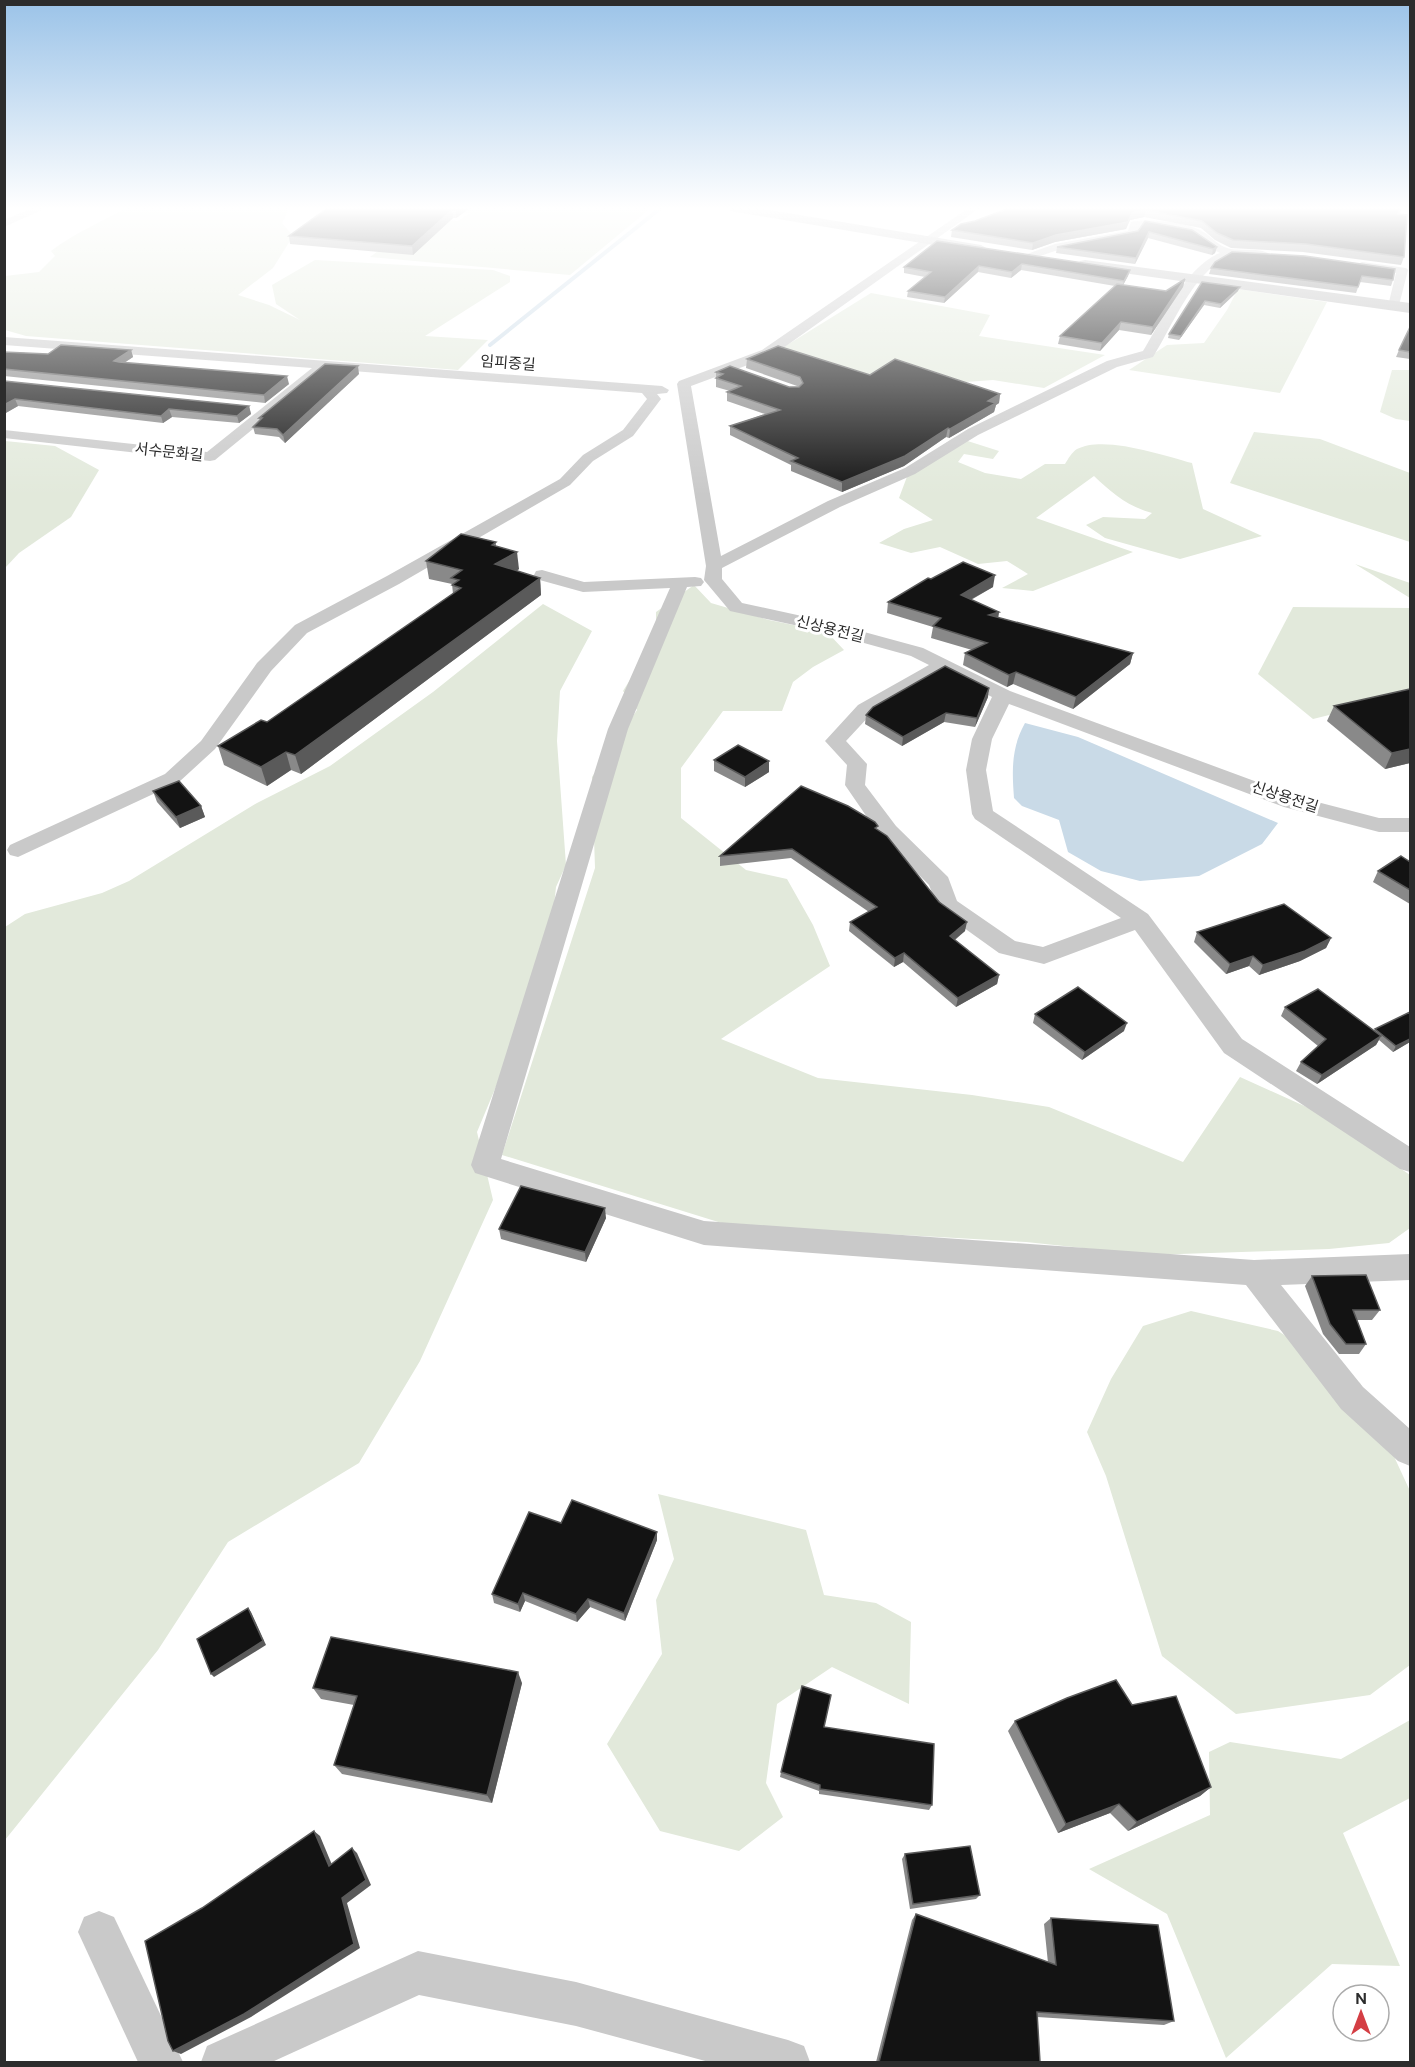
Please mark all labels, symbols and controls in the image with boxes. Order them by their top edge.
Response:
street label: 임피중길 [480,351,536,375]
street label: 서수문화길 [134,438,204,466]
street label: 신상용전길 [794,611,866,647]
street label: 신상용전길 [1249,777,1321,817]
north arrow [1331,1983,1391,2043]
text: N [1355,1988,1367,2009]

